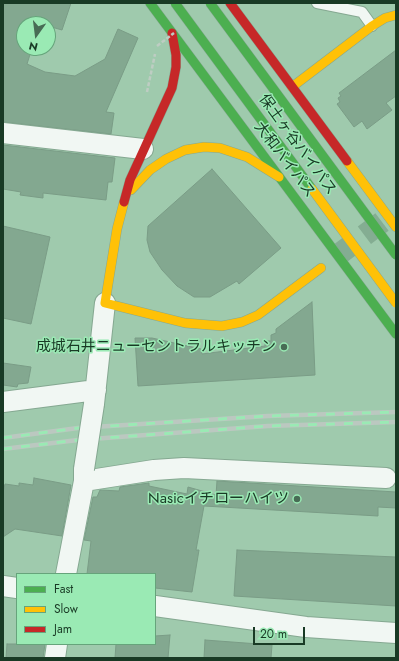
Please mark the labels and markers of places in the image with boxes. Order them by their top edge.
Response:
place label: 成城石井ニューセントラルキッチン [36,338,276,356]
marker: 成城石井ニューセントラルキッチン [279,342,289,352]
place label: Nasicイチローハイツ [148,490,289,508]
marker: Nasicイチローハイツ [292,494,302,504]

